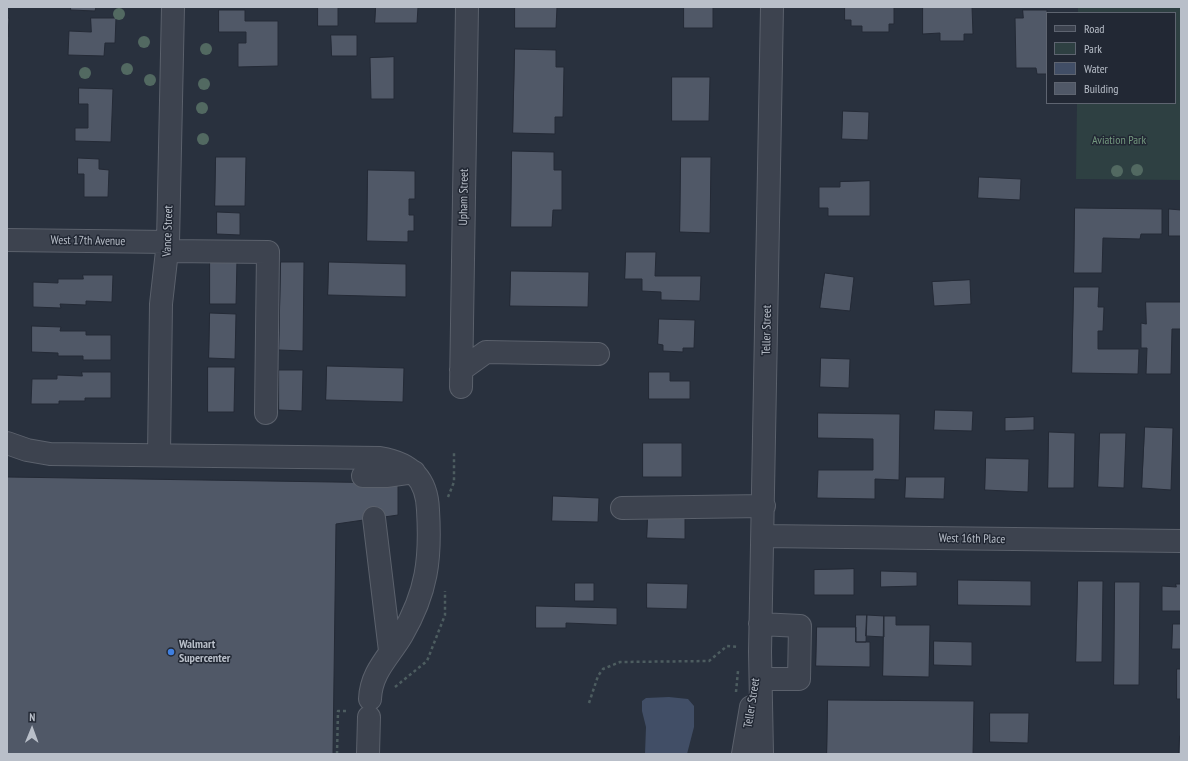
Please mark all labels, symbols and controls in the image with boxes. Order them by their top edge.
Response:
legend [1046,12,1176,104]
text: Road [1084,21,1104,36]
text: Park [1084,41,1102,56]
text: Water [1084,61,1108,76]
text: Building [1084,81,1119,96]
park label: Aviation Park [1092,134,1146,148]
street label: Upham Street [456,169,472,225]
street label: Vance Street [160,205,176,257]
street label: West 17th Avenue [51,233,125,249]
street label: Teller Street [759,305,775,355]
street label: West 16th Place [939,531,1005,547]
place label: Walmart Supercenter [179,638,230,666]
marker: Walmart Supercenter [166,647,176,657]
street label: Teller Street [741,677,763,729]
north arrow [12,709,52,749]
text: N [29,710,35,724]

